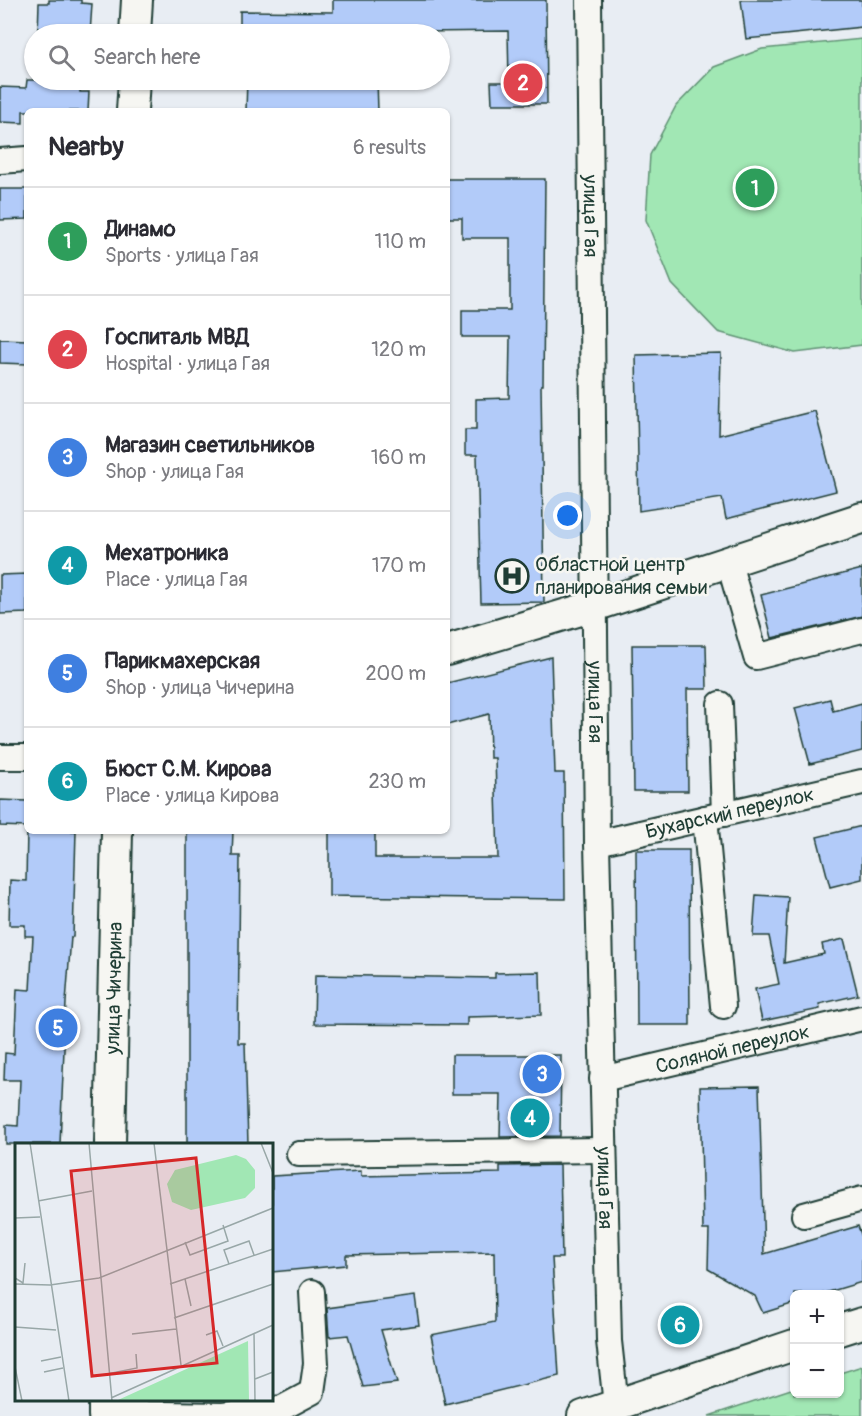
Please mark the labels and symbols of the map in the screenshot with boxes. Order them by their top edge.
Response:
pin: 2 [504,60,542,106]
pin: 1 [736,166,774,210]
street label: улица Гая [578,174,604,257]
your location [553,501,582,530]
place label: Областной центр планирования семьи [535,552,707,600]
hospital icon: Областной центр планирования семьи [494,558,530,594]
street label: улица Гая [583,660,609,743]
street label: Бухарский переулок [643,781,816,844]
street label: улица Чичерина [99,921,127,1056]
pin: 5 [38,1006,78,1050]
street label: Соляной переулок [653,1018,812,1079]
pin: 3 [522,1052,562,1096]
pin: 4 [510,1096,550,1140]
inset map [15,1143,273,1401]
street label: улица Гая [592,1145,619,1229]
pin: 6 [660,1302,700,1348]

